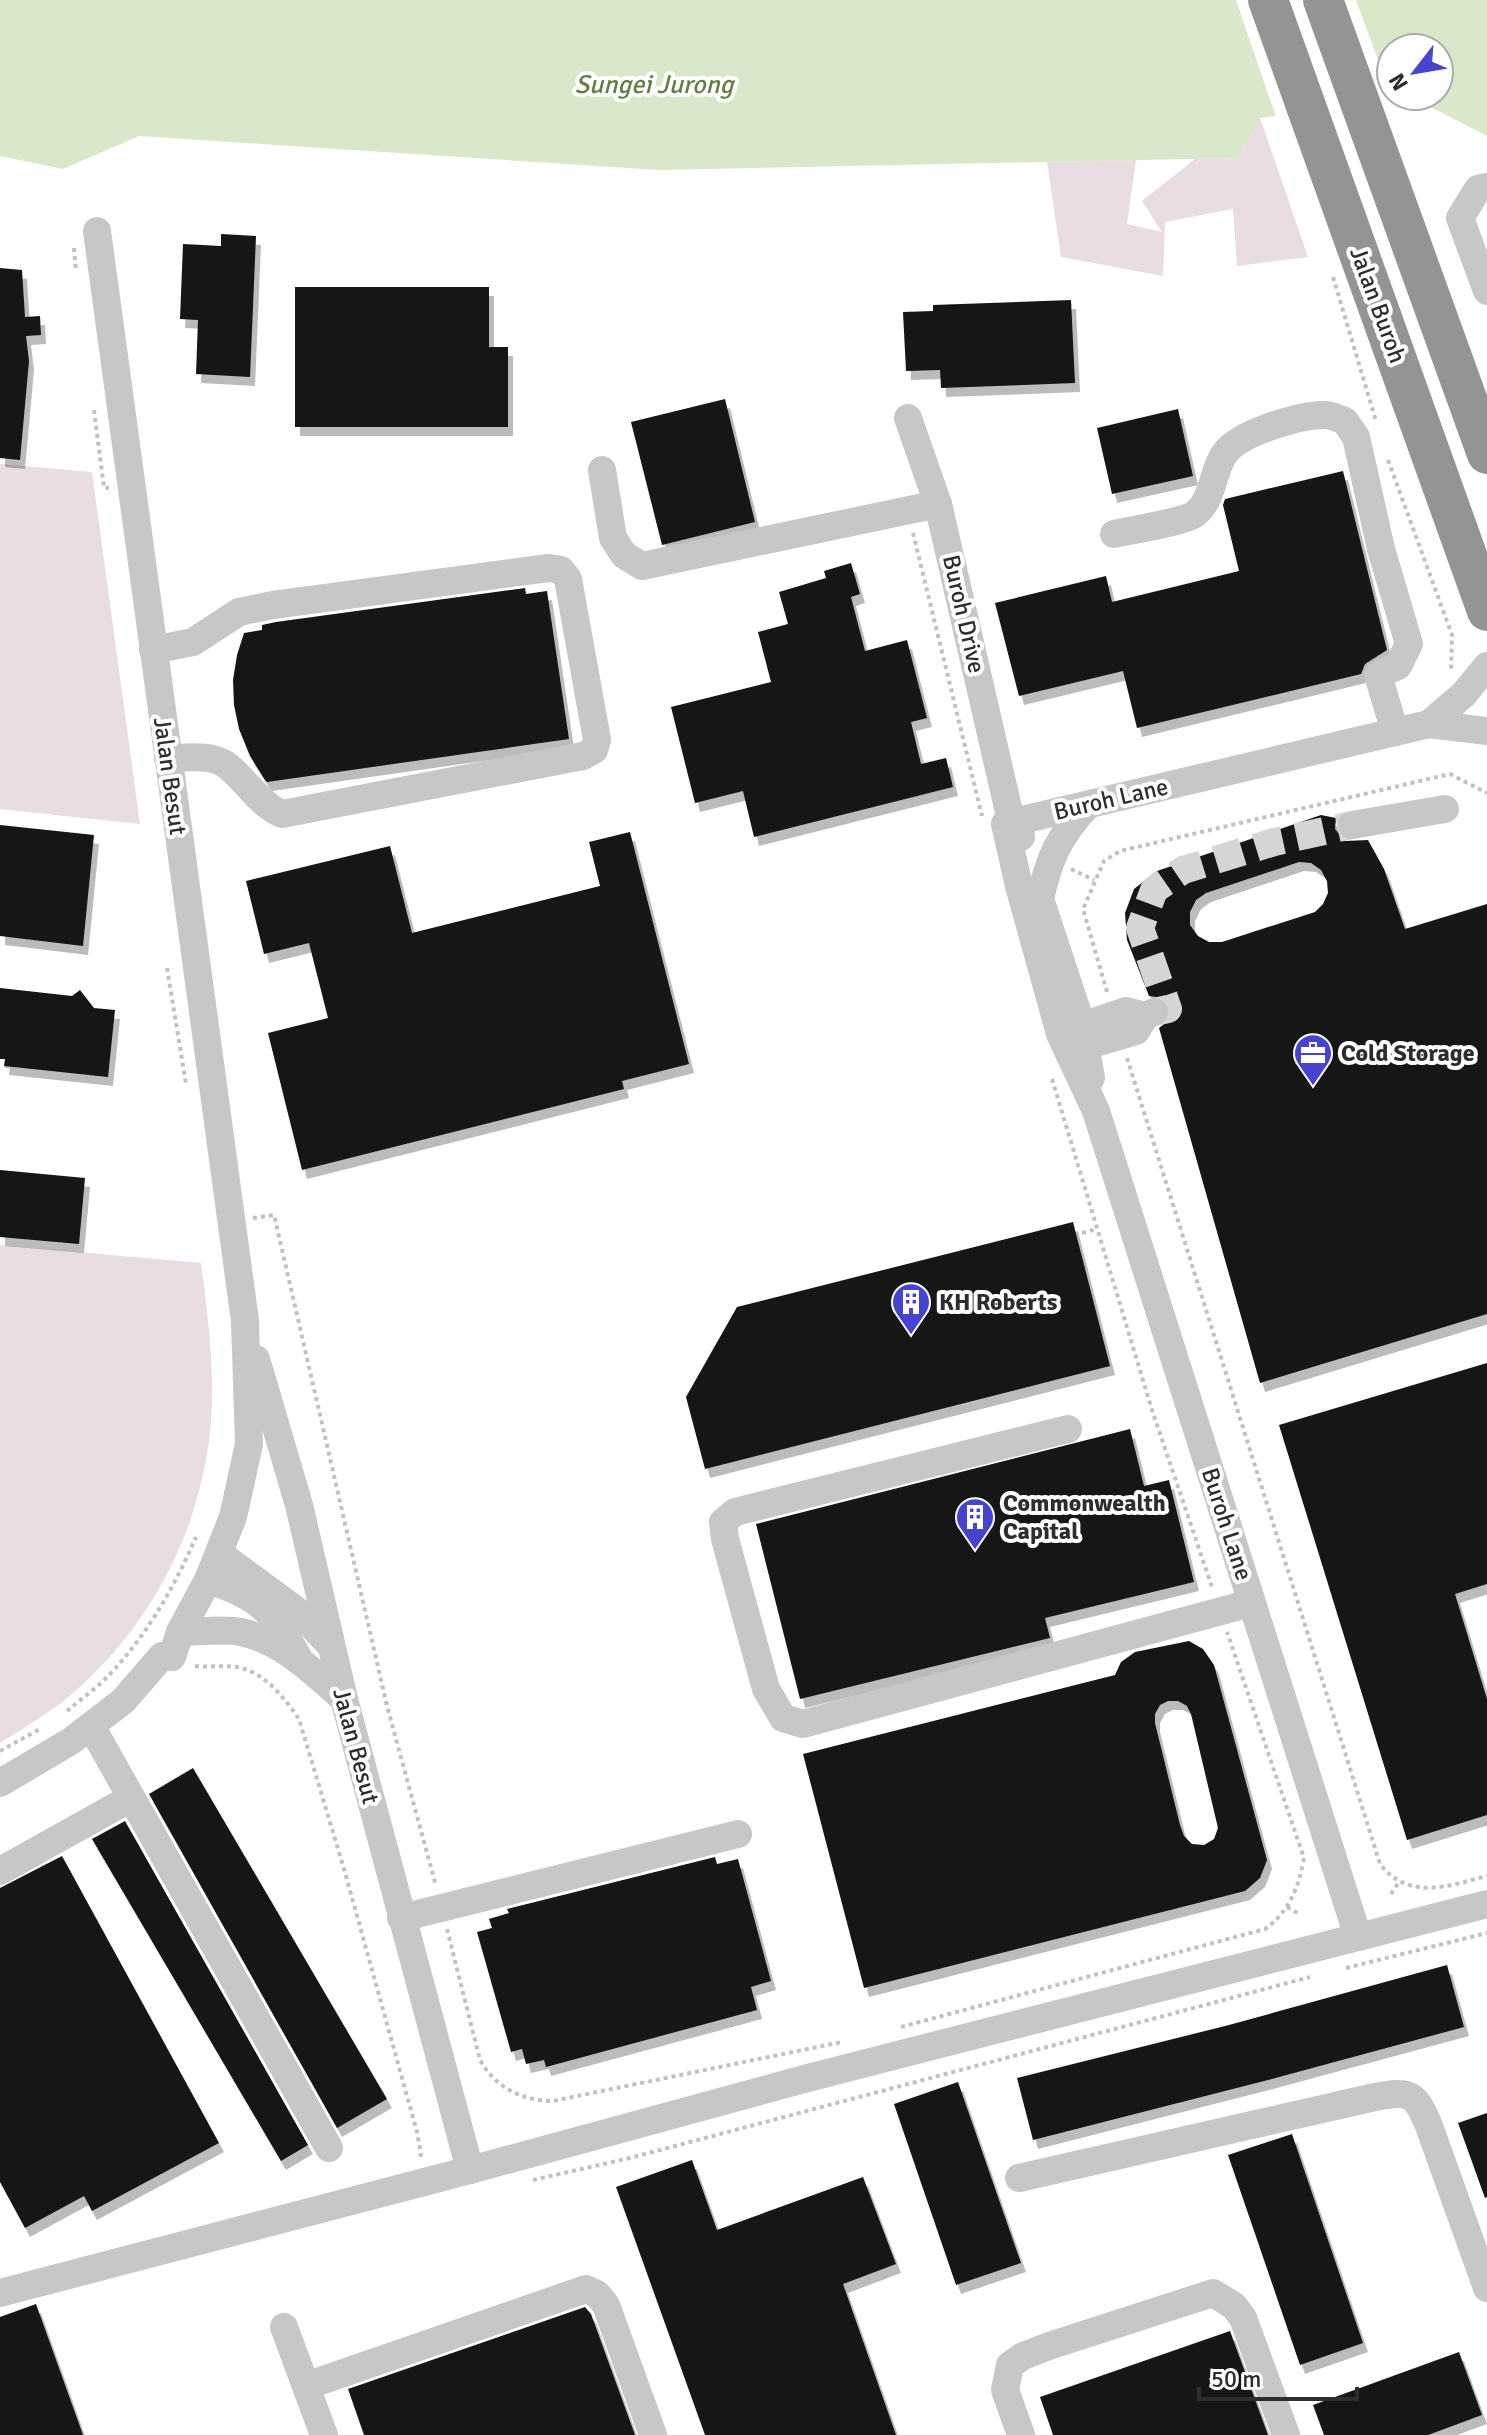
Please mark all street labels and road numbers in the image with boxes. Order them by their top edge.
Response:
street label: Jalan Buroh [1343,243,1413,367]
street label: Buroh Drive [936,552,992,676]
street label: Jalan Besut [147,715,193,837]
street label: Buroh Lane [1051,771,1171,827]
street label: Buroh Lane [1195,1464,1259,1584]
street label: Jalan Besut [326,1685,386,1807]

